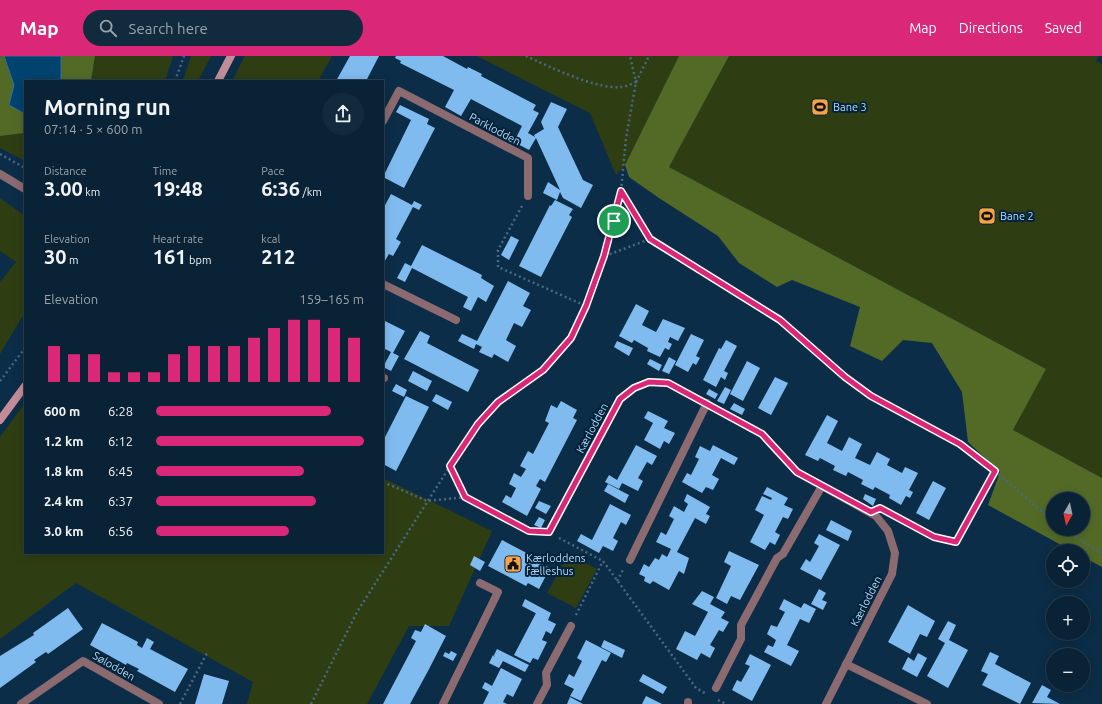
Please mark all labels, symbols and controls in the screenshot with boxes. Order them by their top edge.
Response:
search box [83,10,363,46]
text: Map [20,17,59,39]
icon: search [97,17,119,39]
text: Search here [129,20,208,37]
text: Map [909,20,937,36]
text: Directions [959,20,1023,36]
text: Saved [1045,20,1082,36]
button: share [322,93,364,135]
text: Morning run [44,94,171,119]
sports icon: Bane 3 [810,97,830,117]
place label: Bane 3 [833,101,867,113]
street label: Parklodden [467,110,523,148]
text: 07:14 · 5 × 600 m [44,122,143,136]
text: Distance [44,165,87,177]
text: Time [153,165,177,177]
text: Pace [261,165,285,177]
text: 3.00 [44,177,83,200]
text: 19:48 [153,177,203,200]
text: 6:36 [261,177,300,200]
text: km [83,186,100,198]
text: /km [300,186,322,198]
pin [597,204,631,238]
sports icon: Bane 2 [977,206,997,226]
icon: arrive [603,210,625,232]
place label: Bane 2 [1000,210,1034,222]
text: Elevation [44,233,90,245]
text: Heart rate [153,233,203,245]
text: kcal [261,233,280,245]
text: 30 [44,245,67,268]
text: 161 [153,245,187,268]
text: 212 [261,245,295,268]
text: m [67,254,79,266]
text: bpm [187,254,211,266]
text: Elevation [44,292,98,306]
text: 159–165 m [299,292,364,306]
street label: Kærlodden [574,401,610,455]
text: 600 m [44,404,80,418]
text: 6:28 [108,404,133,418]
text: 1.2 km [44,434,83,448]
text: 6:12 [108,434,133,448]
text: 1.8 km [44,464,83,478]
text: 6:45 [108,464,133,478]
north arrow [1046,492,1090,536]
map controls [1046,492,1090,692]
text: 2.4 km [44,494,83,508]
text: 6:37 [108,494,133,508]
text: 3.0 km [44,524,83,538]
text: 6:56 [108,524,133,538]
button: locate [1046,544,1090,588]
place label: Kærloddens fælleshus [526,552,586,577]
public building icon: Kærloddens fælleshus [503,554,523,574]
street label: Kærlodden [848,574,884,628]
button: + [1046,596,1090,640]
button: − [1046,648,1090,692]
street label: Sølodden [91,649,137,683]

